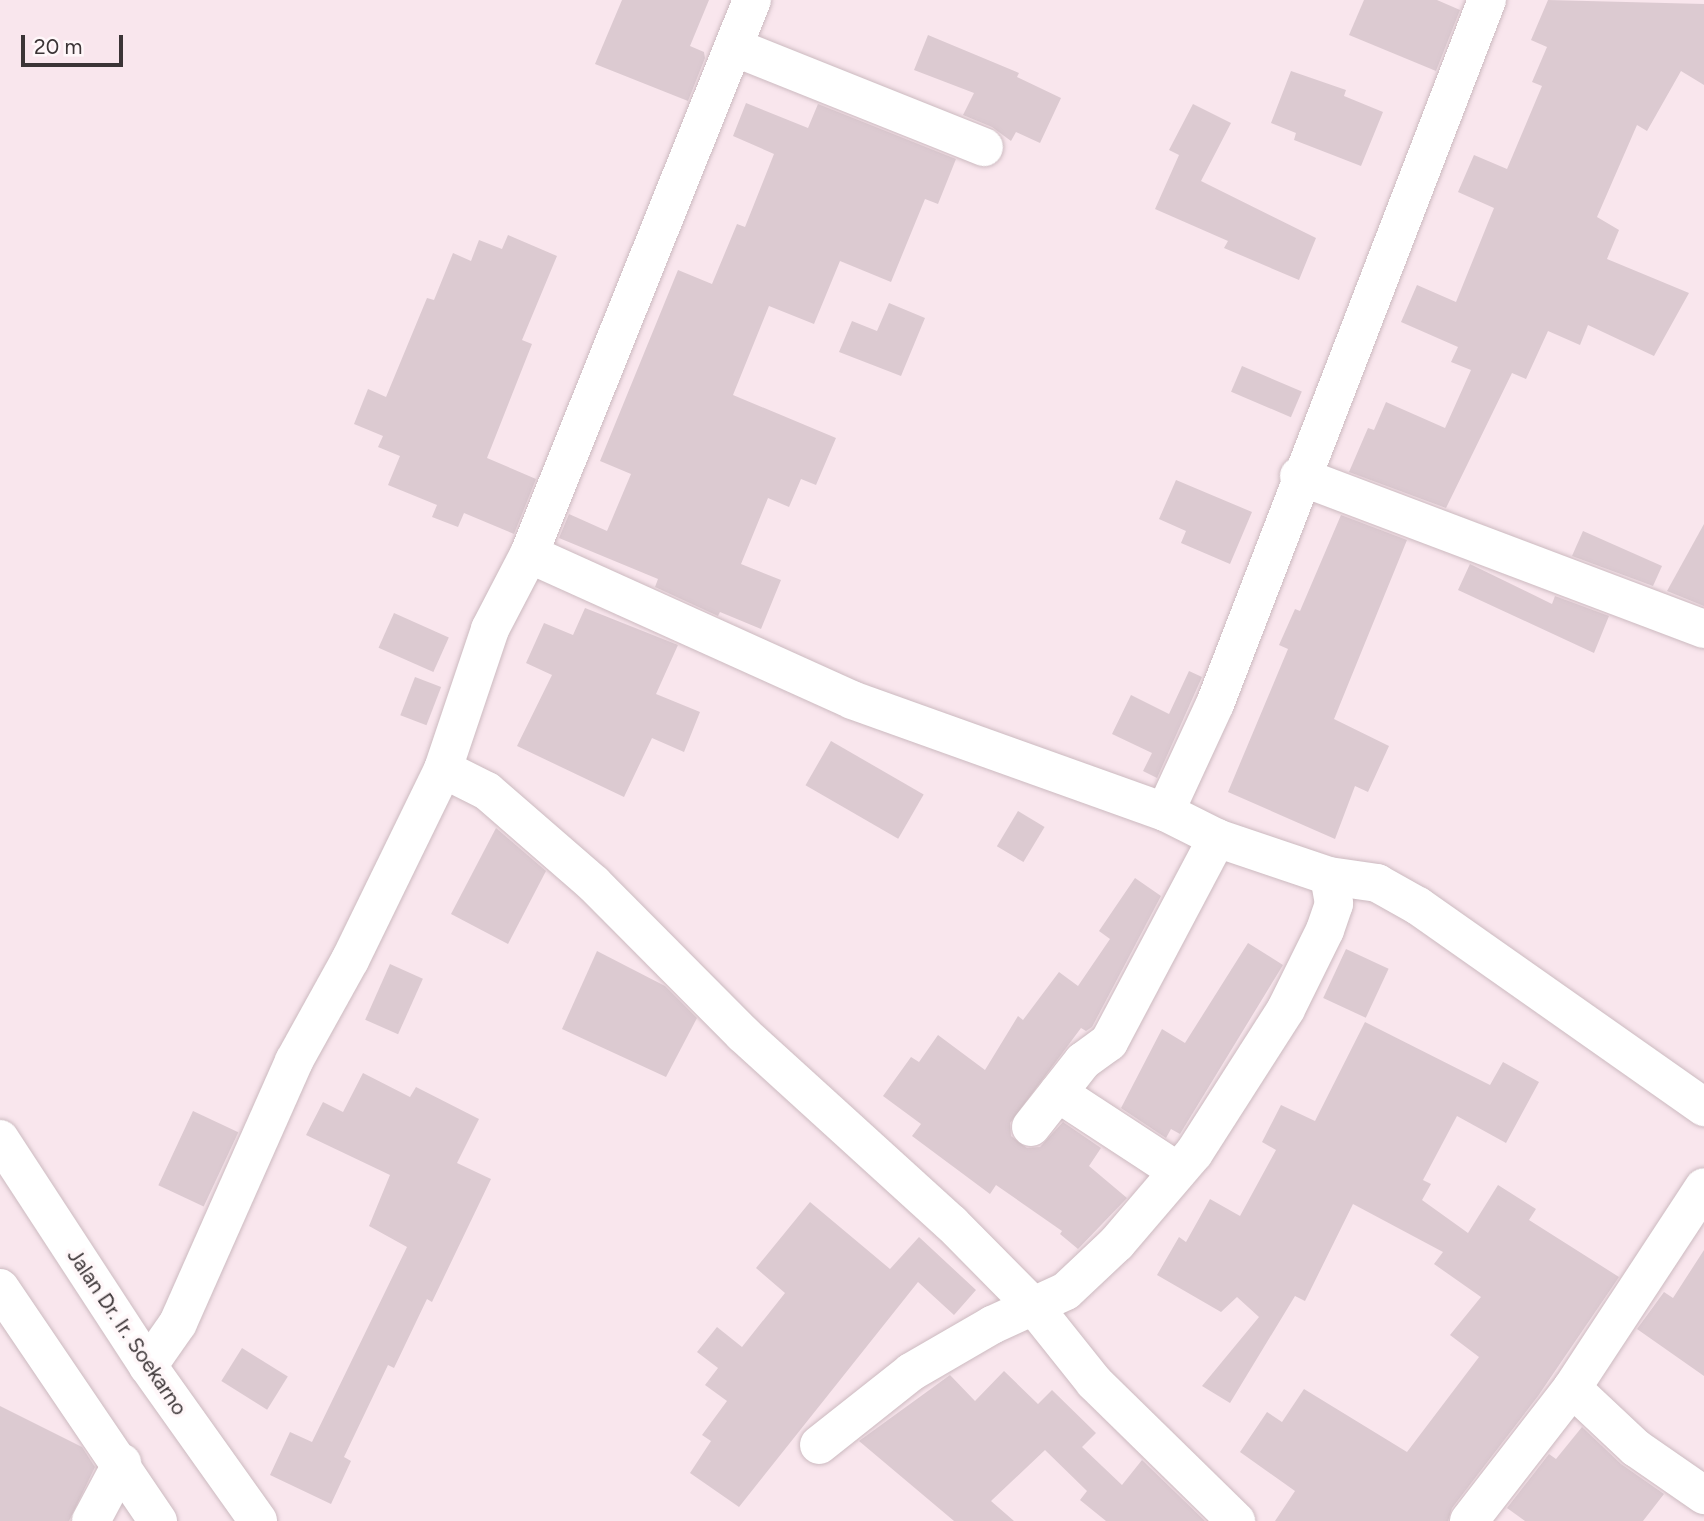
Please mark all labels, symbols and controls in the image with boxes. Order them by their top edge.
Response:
scale bar [24,21,126,65]
text: 20 m [34,34,82,59]
street label: Jalan Dr. Ir. Soekarno [62,1244,192,1420]

